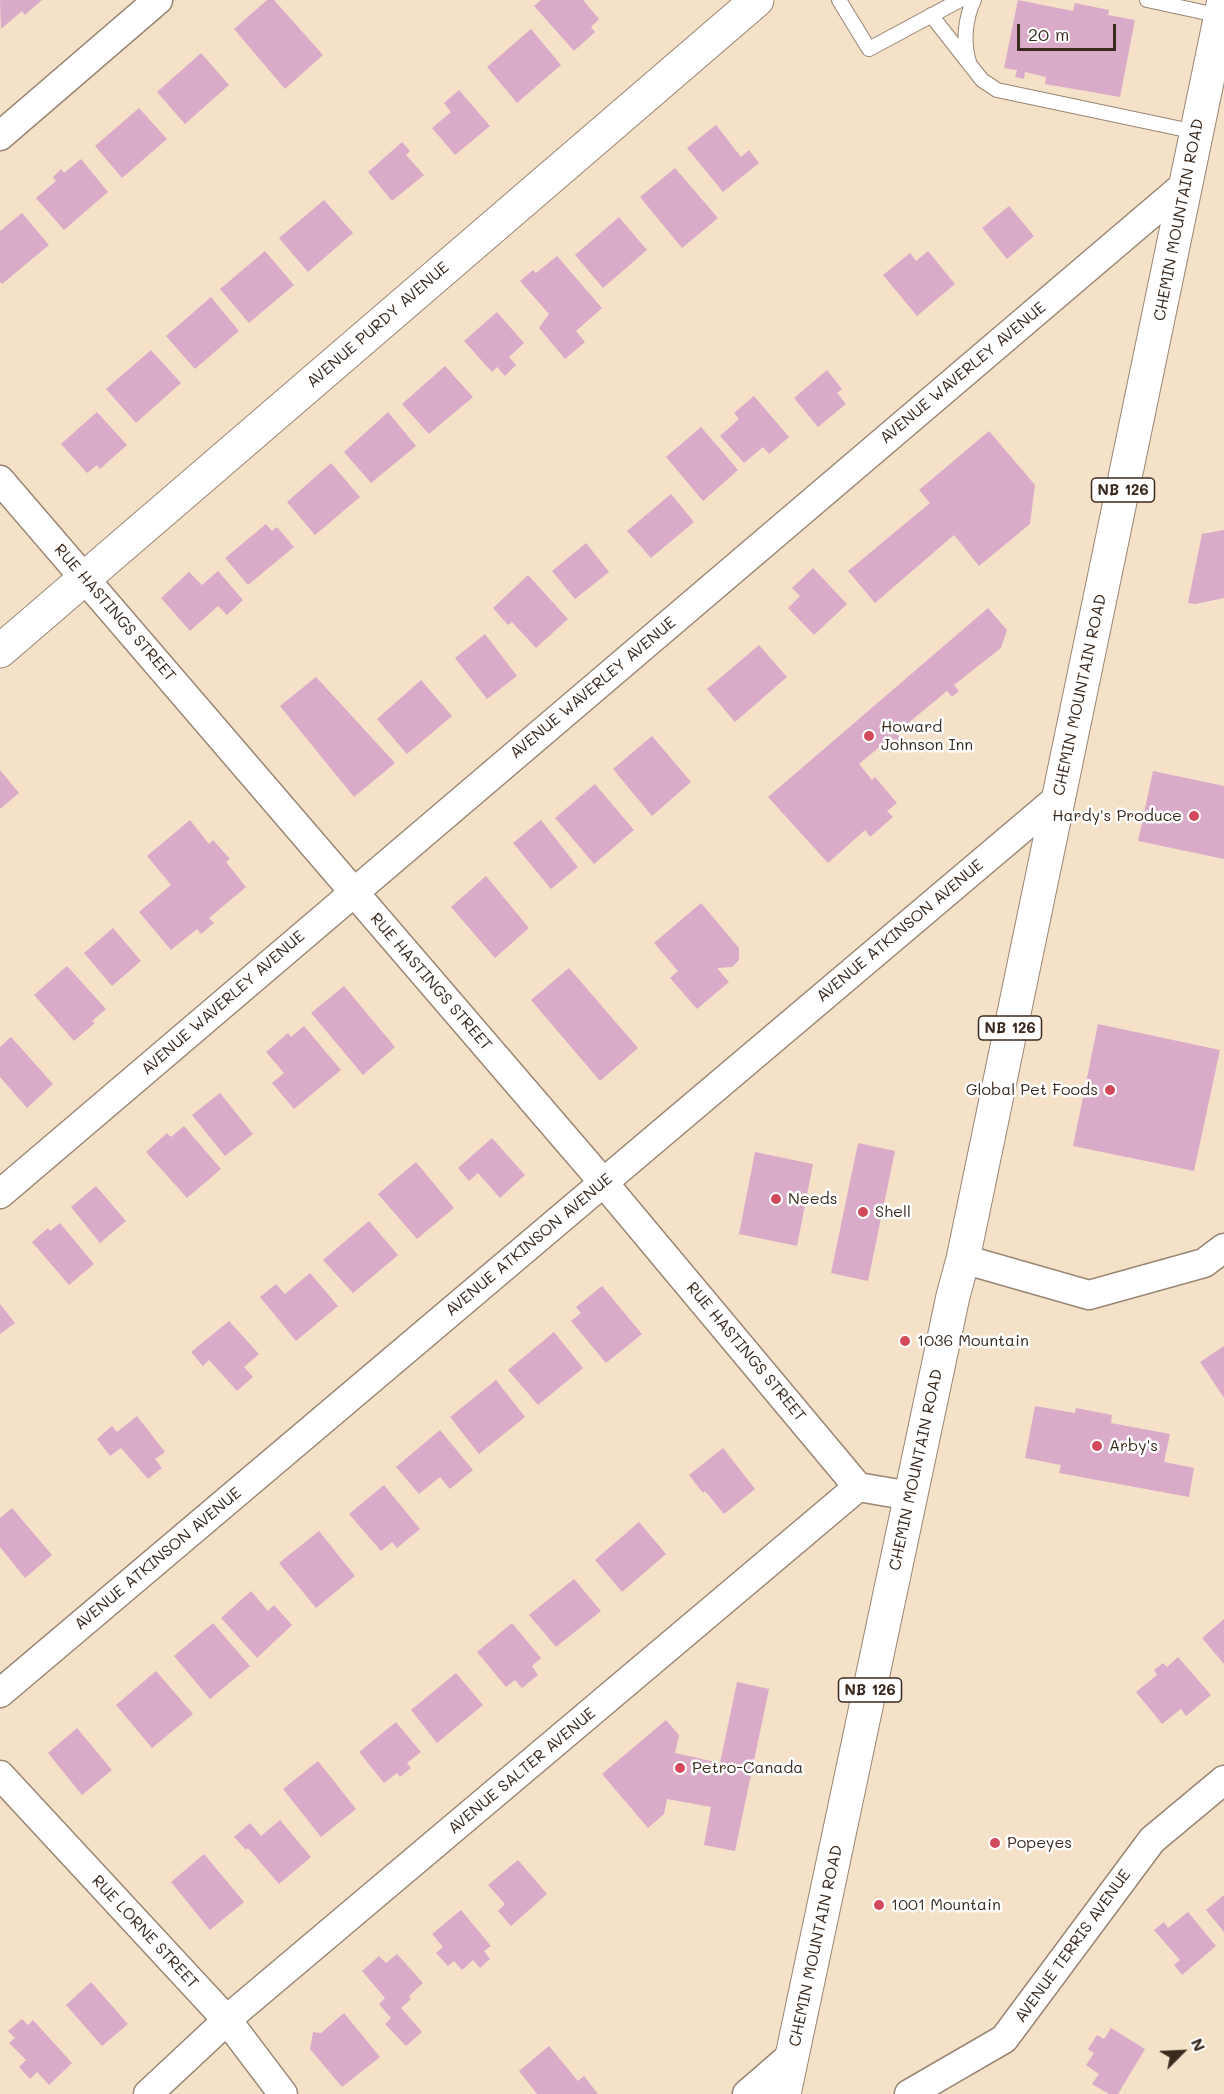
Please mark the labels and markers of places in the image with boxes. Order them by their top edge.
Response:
place label: Howard Johnson Inn [881,717,973,755]
marker: Howard Johnson Inn [862,729,876,743]
place label: Hardy's Produce [1052,806,1182,826]
marker: Hardy's Produce [1187,809,1201,823]
place label: Global Pet Foods [966,1080,1098,1100]
marker: Global Pet Foods [1103,1083,1117,1097]
place label: Needs [788,1189,838,1209]
marker: Needs [769,1192,783,1206]
place label: Shell [875,1202,911,1222]
marker: Shell [856,1205,870,1219]
place label: 1036 Mountain [917,1331,1029,1351]
marker: 1036 Mountain [898,1334,912,1348]
place label: Arby's [1109,1436,1158,1456]
marker: Arby's [1090,1439,1104,1453]
place label: Petro-Canada [692,1758,803,1778]
marker: Petro-Canada [673,1761,687,1775]
place label: Popeyes [1007,1833,1072,1853]
marker: Popeyes [988,1836,1002,1850]
place label: 1001 Mountain [891,1895,1001,1915]
marker: 1001 Mountain [872,1898,886,1912]

